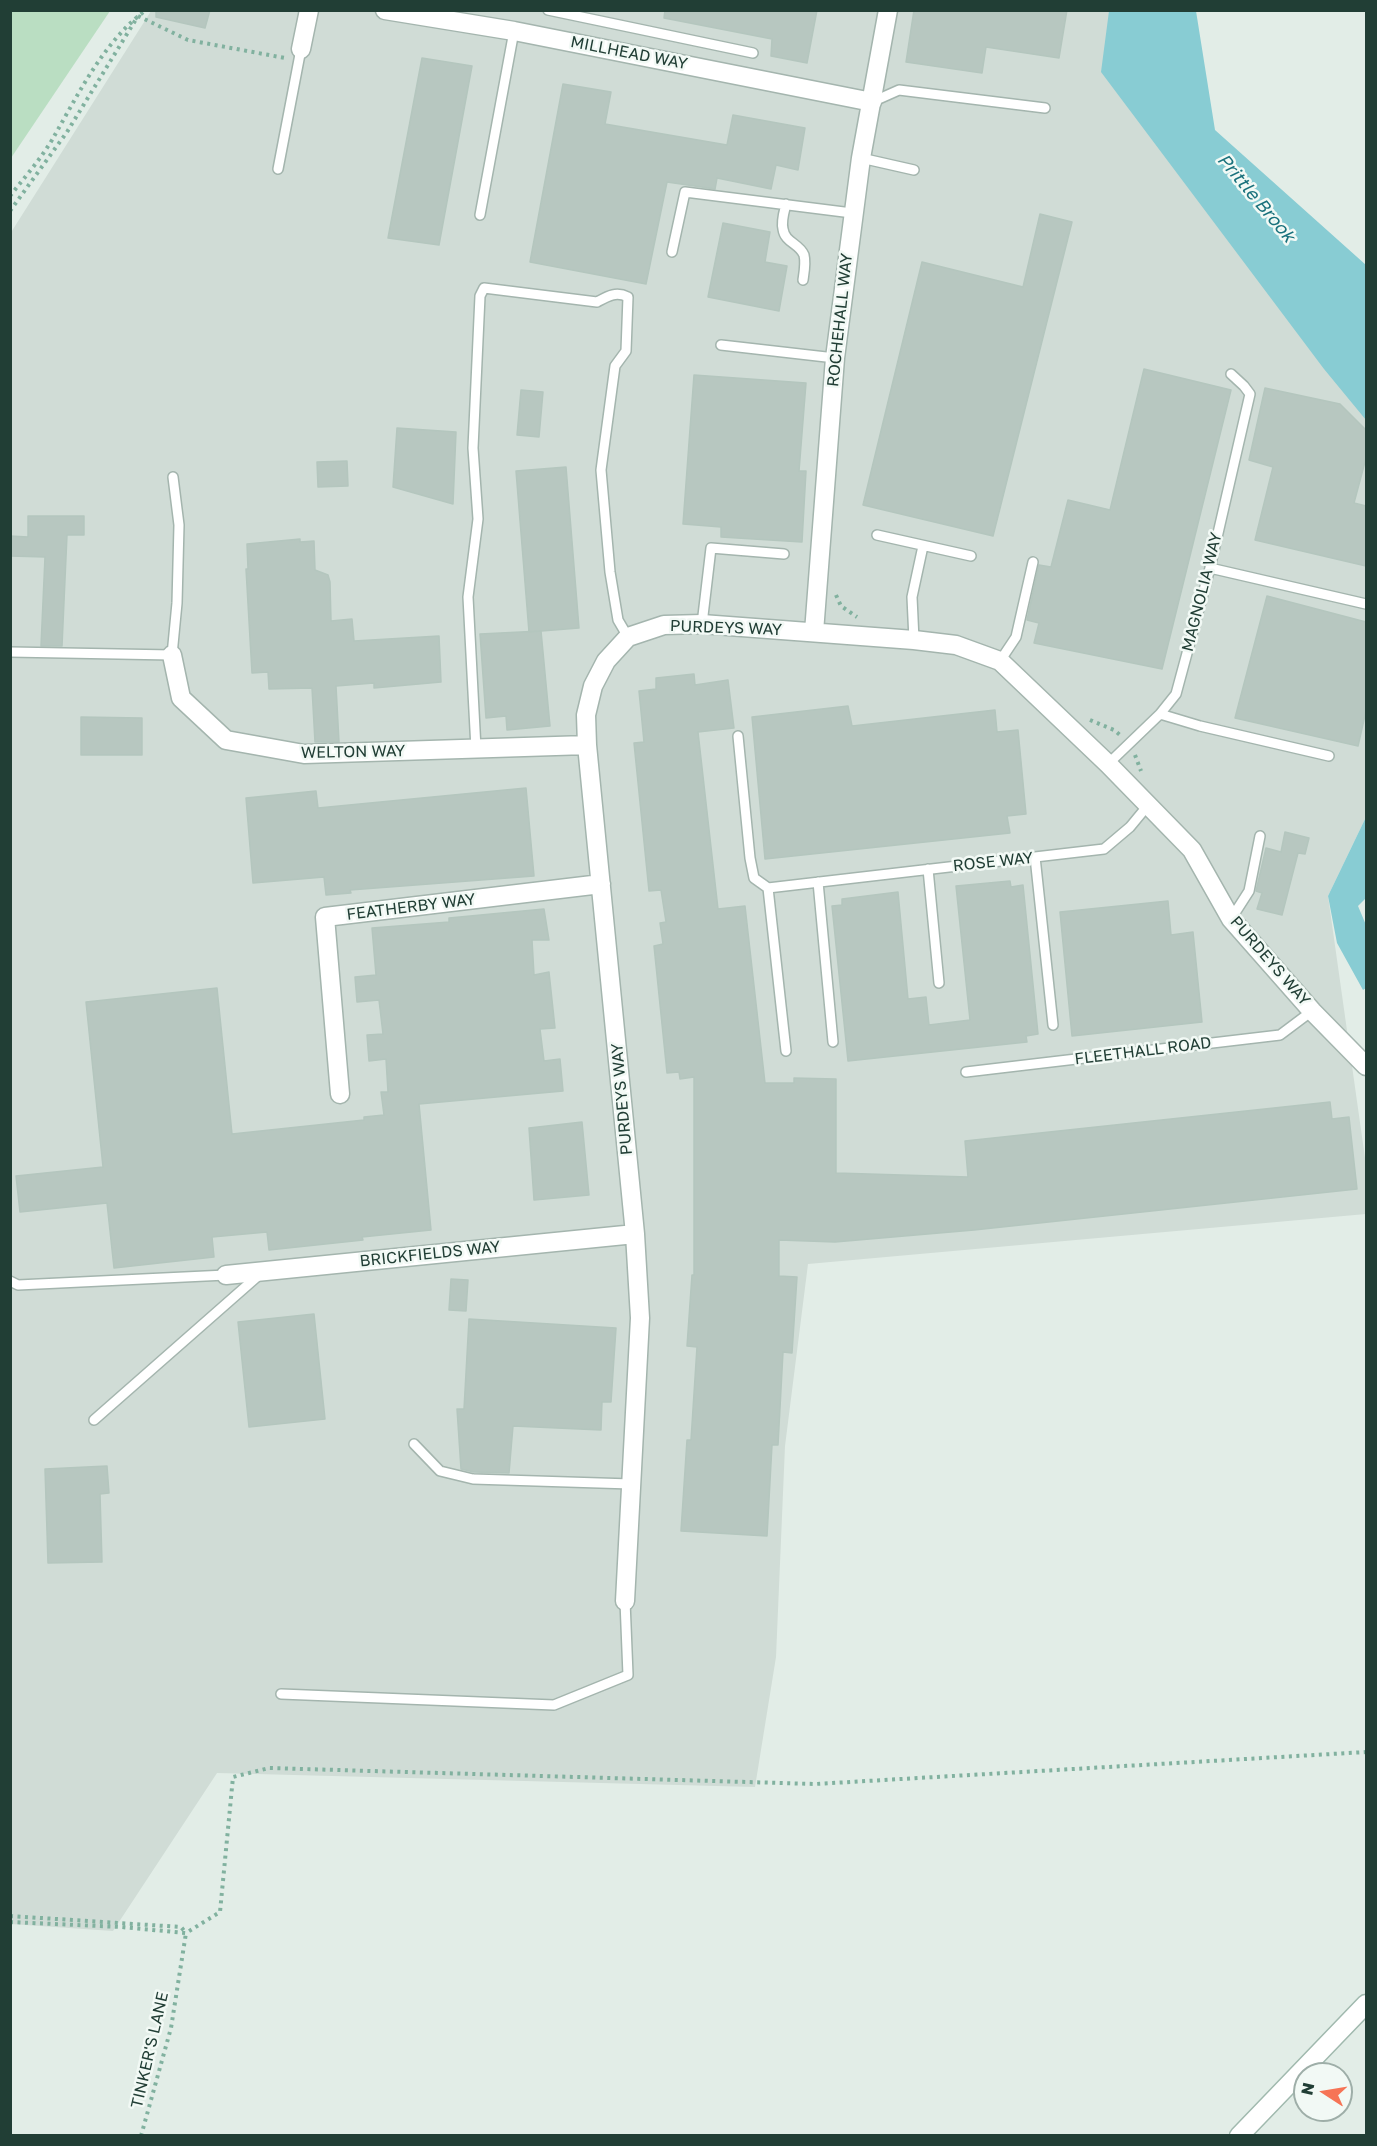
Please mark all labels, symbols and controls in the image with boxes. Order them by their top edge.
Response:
street label: MILLHEAD WAY [569,32,689,74]
water label: Prittle Brook [1213,149,1299,247]
street label: ROCHEHALL WAY [823,252,857,388]
street label: MAGNOLIA WAY [1178,530,1226,654]
street label: PURDEYS WAY [670,616,782,640]
street label: WELTON WAY [301,741,405,763]
street label: ROSE WAY [952,848,1034,876]
street label: FEATHERBY WAY [346,890,476,924]
street label: PURDEYS WAY [1226,912,1314,1010]
street label: FLEETHALL ROAD [1074,1033,1212,1069]
street label: PURDEYS WAY [608,1042,636,1156]
street label: BRICKFIELDS WAY [359,1237,501,1271]
street label: TINKER'S LANE [127,1990,173,2110]
north arrow [1293,2062,1353,2122]
text: N [1296,2081,1318,2097]

